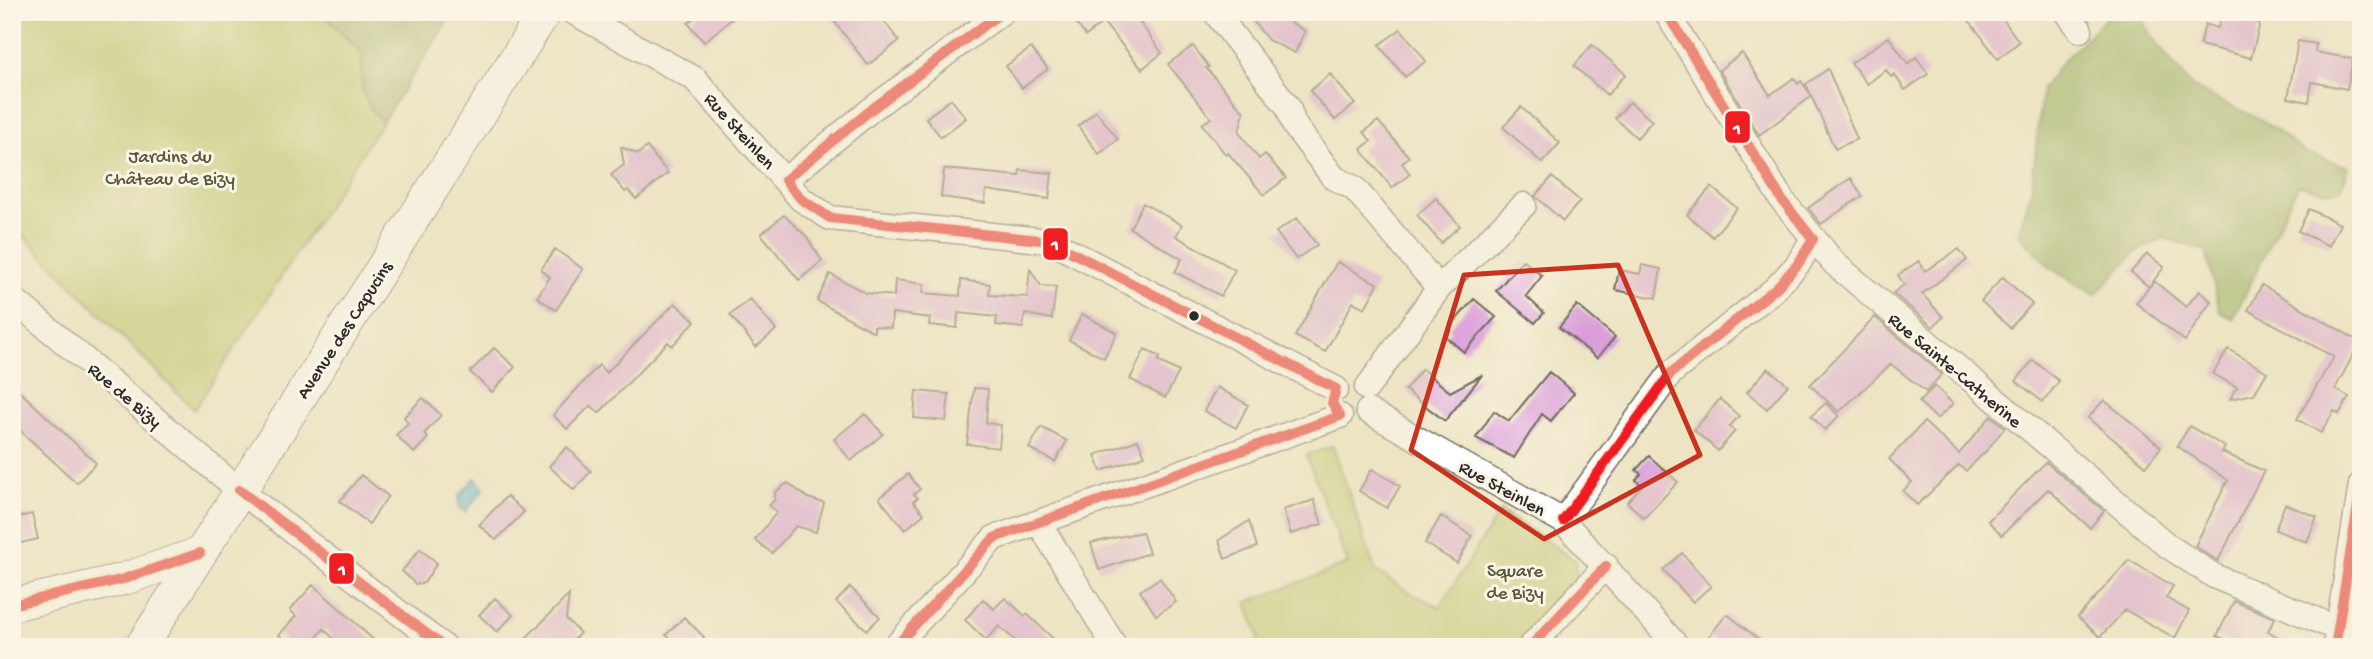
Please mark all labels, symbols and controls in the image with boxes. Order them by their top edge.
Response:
street label: Rue Steinlen [698,89,779,176]
line badge: 1 [1724,110,1751,144]
text: 1 [1732,119,1741,142]
park label: Jardins du Château de Bizy [105,147,235,192]
line badge: 1 [1042,227,1069,261]
text: 1 [1050,235,1059,258]
street label: Avenue des Capucins [293,257,400,404]
unlabelled marker [1187,309,1201,323]
street label: Rue Sainte-Catherine [1882,309,2025,434]
street label: Rue de Bizy [82,359,166,435]
street label: Rue Steinlen [1454,457,1549,523]
line badge: 1 [328,552,355,585]
text: 1 [337,560,346,583]
park label: Square de Bizy [1487,561,1544,606]

